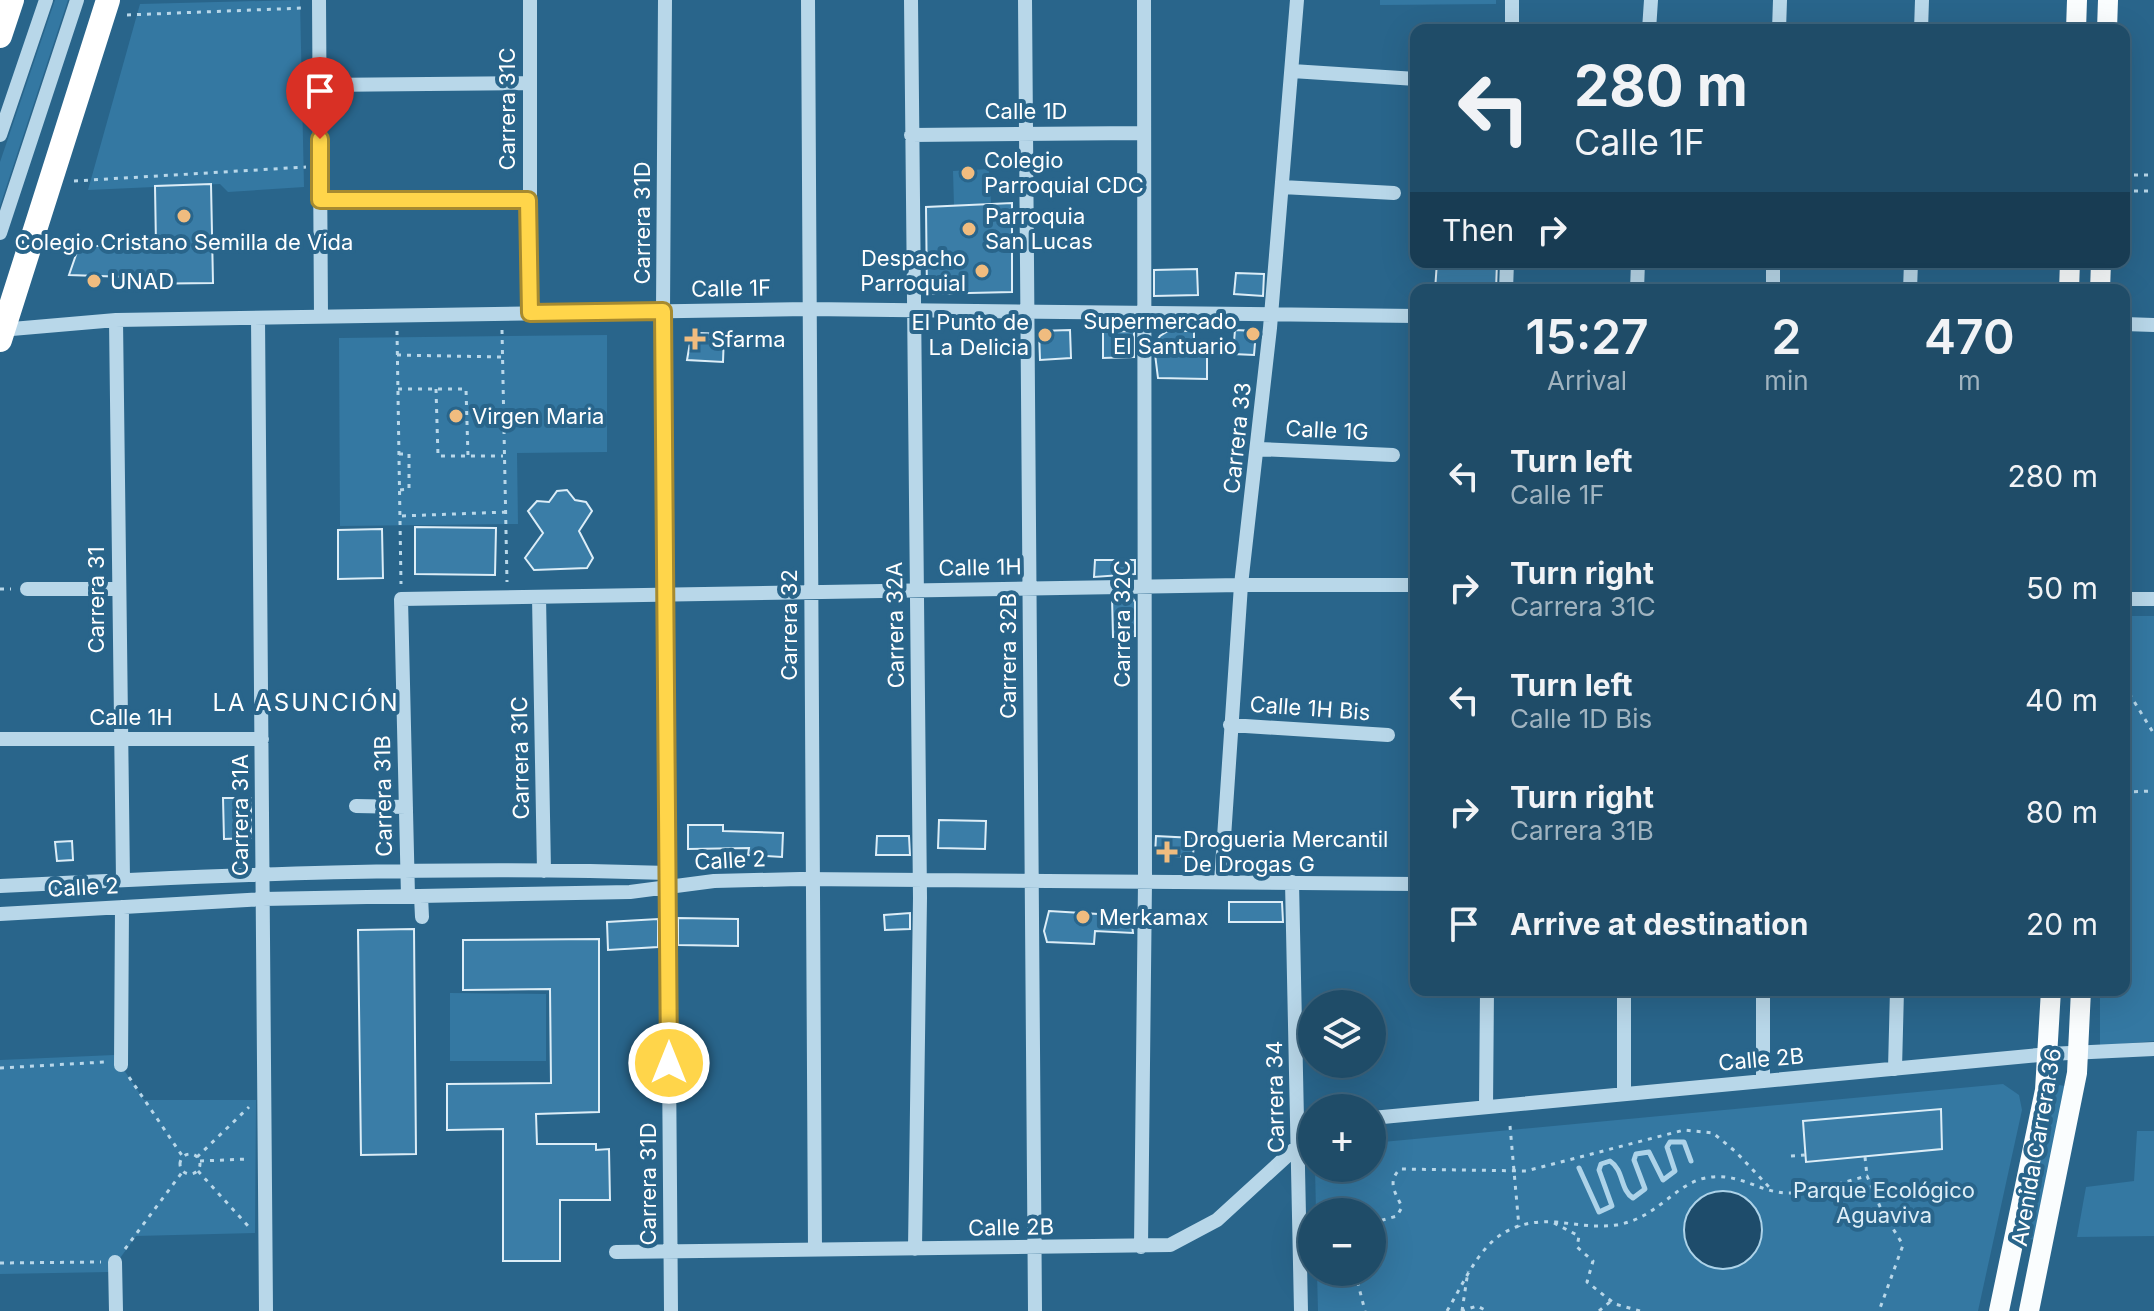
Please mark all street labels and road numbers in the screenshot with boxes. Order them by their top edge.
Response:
street label: Carrera 31C [494,47,520,171]
street label: Calle 1D [985,98,1067,124]
street label: Carrera 31D [629,161,655,285]
street label: Calle 1F [691,274,771,302]
street label: Carrera 33 [1218,381,1256,495]
street label: Calle 1G [1285,415,1369,445]
street label: Carrera 31 [83,546,109,654]
street label: Calle 1H [938,553,1022,581]
street label: Carrera 32C [1109,560,1135,688]
street label: Carrera 32A [881,561,909,689]
street label: Carrera 32 [776,569,802,681]
street label: Carrera 32B [995,593,1021,719]
street label: Calle 1H Bis [1249,691,1371,725]
street label: Carrera 31C [506,696,534,820]
street label: Calle 1H [89,704,173,730]
street label: Carrera 31B [369,735,397,857]
street label: Carrera 31A [227,754,253,876]
street label: Calle 2 [694,845,766,875]
street label: Calle 2 [47,872,119,902]
street label: Carrera 34 [1261,1041,1289,1153]
street label: Calle 2B [1717,1042,1805,1076]
street label: Avenida Carrera 36 [2006,1046,2066,1248]
street label: Carrera 31D [635,1122,661,1246]
street label: Calle 2B [968,1213,1054,1241]

